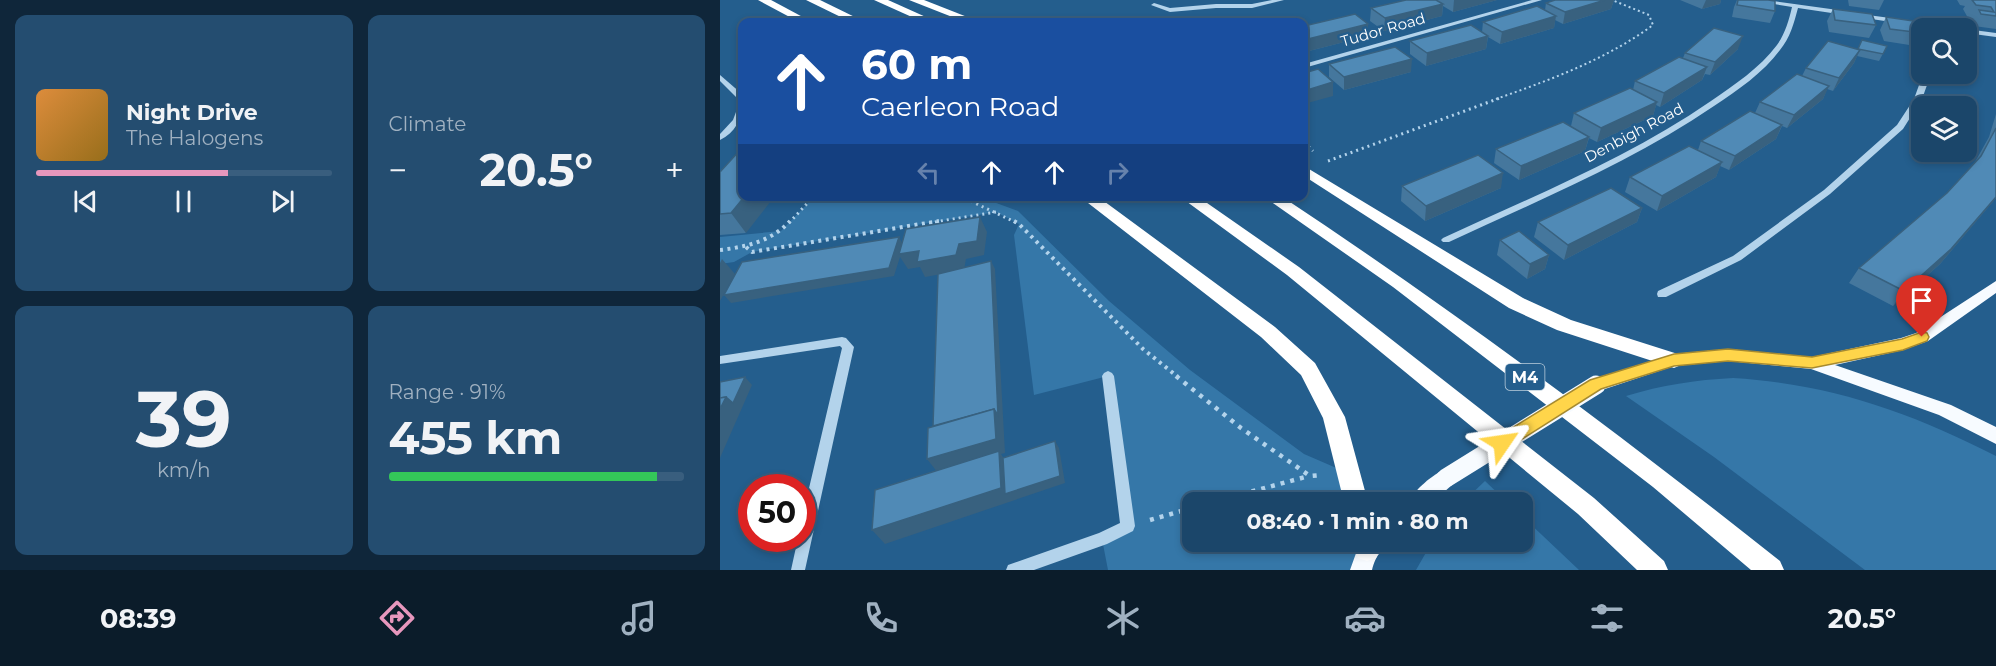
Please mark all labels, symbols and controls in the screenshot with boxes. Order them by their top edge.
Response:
street label: Tudor Road [1338,8,1427,51]
map controls [1911,18,1977,162]
button: search [1911,18,1977,84]
text: 60 m [861,38,972,90]
icon: ahead [762,42,840,120]
text: Caerleon Road [861,90,1059,123]
button: layers [1911,96,1977,162]
street label: Denbigh Road [1581,98,1687,167]
text: Night Drive [126,99,258,126]
text: Climate [389,112,466,136]
text: The Halogens [126,126,263,150]
text: 20.5° [479,142,593,197]
text: − [389,150,407,190]
text: + [665,150,684,190]
icon: left [912,156,945,189]
icon: ahead [975,156,1008,189]
icon: ahead [1038,156,1071,189]
icon: right [1101,156,1134,189]
icon: previous [69,185,102,218]
icon: pause [167,185,200,218]
icon: next [266,185,299,218]
pin [1896,275,1947,337]
icon: arrive [1905,284,1938,317]
road number: M4 [1506,364,1544,390]
text: 39 [136,371,232,467]
text: Range · 91% [389,380,505,404]
text: 455 km [389,410,562,465]
position arrow [1470,411,1534,475]
text: km/h [157,458,210,482]
speed limit sign: 50 [738,474,816,552]
text: 08:40 · 1 min · 80 m [1246,508,1469,535]
icon: directions [376,597,418,639]
icon: music [618,597,660,639]
icon: phone [860,597,902,639]
icon: climate [1102,597,1144,639]
icon: car [1344,597,1386,639]
icon: filters [1586,597,1628,639]
text: 08:39 [100,602,176,635]
text: 20.5° [1828,602,1896,635]

